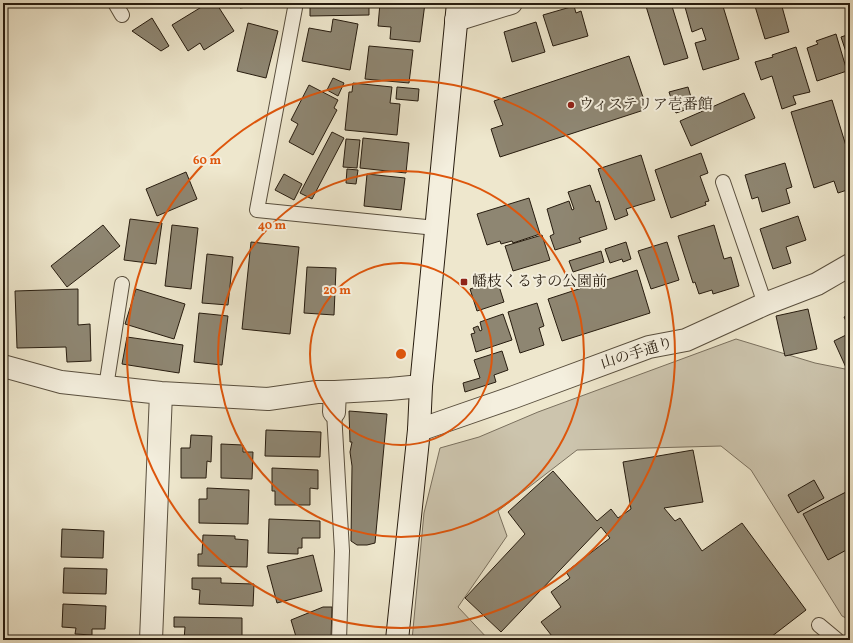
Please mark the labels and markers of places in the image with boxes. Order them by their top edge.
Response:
place label: ウィステリア壱番館 [579,95,713,116]
marker: ウィステリア壱番館 [566,100,576,110]
place label: 幡枝くるすの公園前 [472,272,607,293]
marker: 幡枝くるすの公園前 [459,277,469,287]
centre of rings [394,347,408,361]

